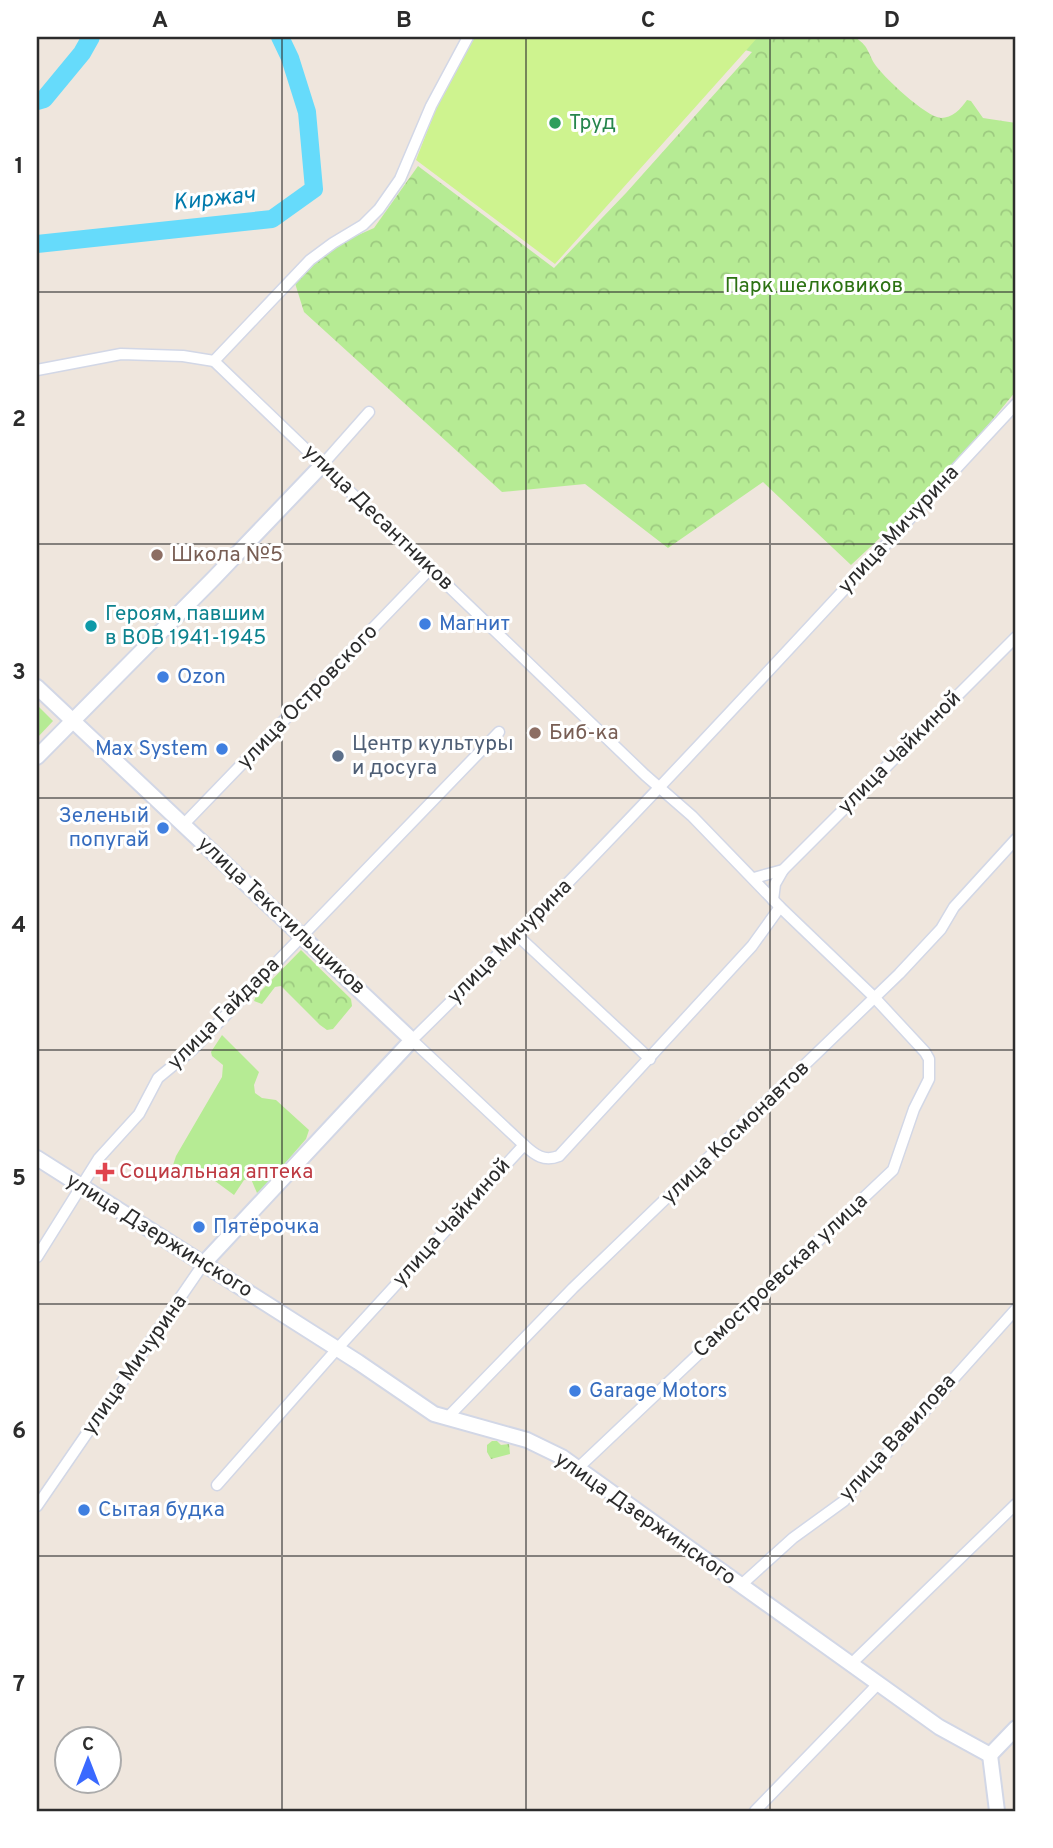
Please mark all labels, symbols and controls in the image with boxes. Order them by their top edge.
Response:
text: A [152,7,168,36]
text: B [396,7,412,36]
text: C [641,7,655,36]
text: D [884,7,900,36]
place label: Труд [569,110,616,137]
marker: Труд [547,115,563,131]
text: 1 [14,153,24,182]
water label: Киржач [171,181,257,219]
park label: Парк шелковиков [725,273,903,300]
text: 2 [12,406,26,435]
street label: улица Десантников [297,439,459,597]
street label: улица Мичурина [833,460,965,600]
place label: Школа №5 [171,542,283,569]
marker: Школа №5 [149,547,165,563]
place label: Героям, павшим в ВОВ 1941-1945 [105,601,266,652]
place label: Магнит [439,611,510,638]
marker: Магнит [417,616,433,632]
marker: Героям, павшим в ВОВ 1941-1945 [83,618,99,634]
street label: улица Островского [232,619,384,775]
text: 3 [12,659,26,688]
place label: Ozon [177,664,226,691]
marker: Ozon [155,669,171,685]
street label: улица Чайкиной [832,685,968,821]
place label: Биб-ка [549,720,619,747]
marker: Биб-ка [527,725,543,741]
place label: Центр культуры и досуга [352,731,513,782]
place label: Max System [95,736,208,763]
marker: Max System [214,741,230,757]
marker: Центр культуры и досуга [330,748,346,764]
place label: Зеленый попугай [58,803,149,854]
marker: Зеленый попугай [155,820,171,836]
street label: улица Текстильщиков [191,831,371,1001]
street label: улица Мичурина [442,874,578,1010]
text: 4 [12,912,26,941]
street label: улица Гайдара [162,952,286,1076]
street label: улица Космонавтов [656,1055,816,1211]
street label: улица Чайкиной [387,1153,517,1293]
place label: Социальная аптека [119,1159,313,1186]
marker: Социальная аптека [97,1164,113,1180]
text: 5 [12,1165,26,1194]
street label: улица Дзержинского [60,1167,258,1305]
street label: Самостроевская улица [688,1188,874,1364]
place label: Пятёрочка [213,1214,319,1241]
marker: Пятёрочка [191,1219,207,1235]
street label: улица Мичурина [76,1289,194,1441]
street label: улица Вавилова [834,1369,962,1507]
place label: Garage Motors [589,1378,727,1405]
marker: Garage Motors [567,1383,583,1399]
text: 6 [12,1418,26,1447]
street label: улица Дзержинского [549,1446,741,1592]
place label: Сытая будка [98,1497,225,1524]
marker: Сытая будка [76,1502,92,1518]
text: 7 [13,1671,25,1700]
north arrow [52,1726,122,1796]
text: С [82,1733,94,1757]

